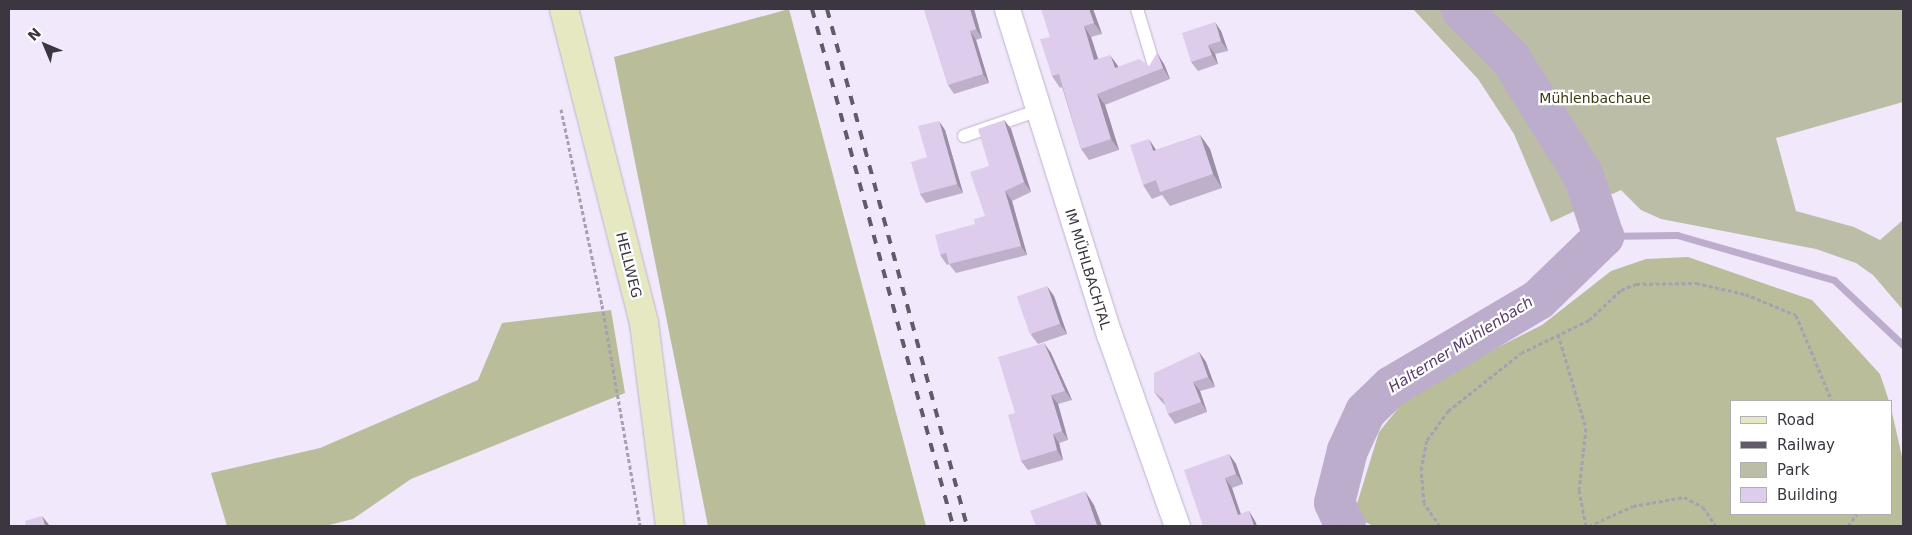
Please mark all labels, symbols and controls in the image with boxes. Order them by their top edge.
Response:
north arrow [20,20,70,70]
text: N [25,25,44,44]
park label: Mühlenbachaue [1539,90,1651,106]
street label: IM MÜHLBACHTAL [1062,207,1114,331]
street label: HELLWEG [613,230,645,300]
water label: Halterner Mühlenbach [1385,293,1537,397]
legend [1730,400,1892,515]
text: Road [1777,411,1815,429]
text: Railway [1777,436,1835,454]
text: Park [1777,461,1809,479]
text: Building [1777,486,1838,504]

